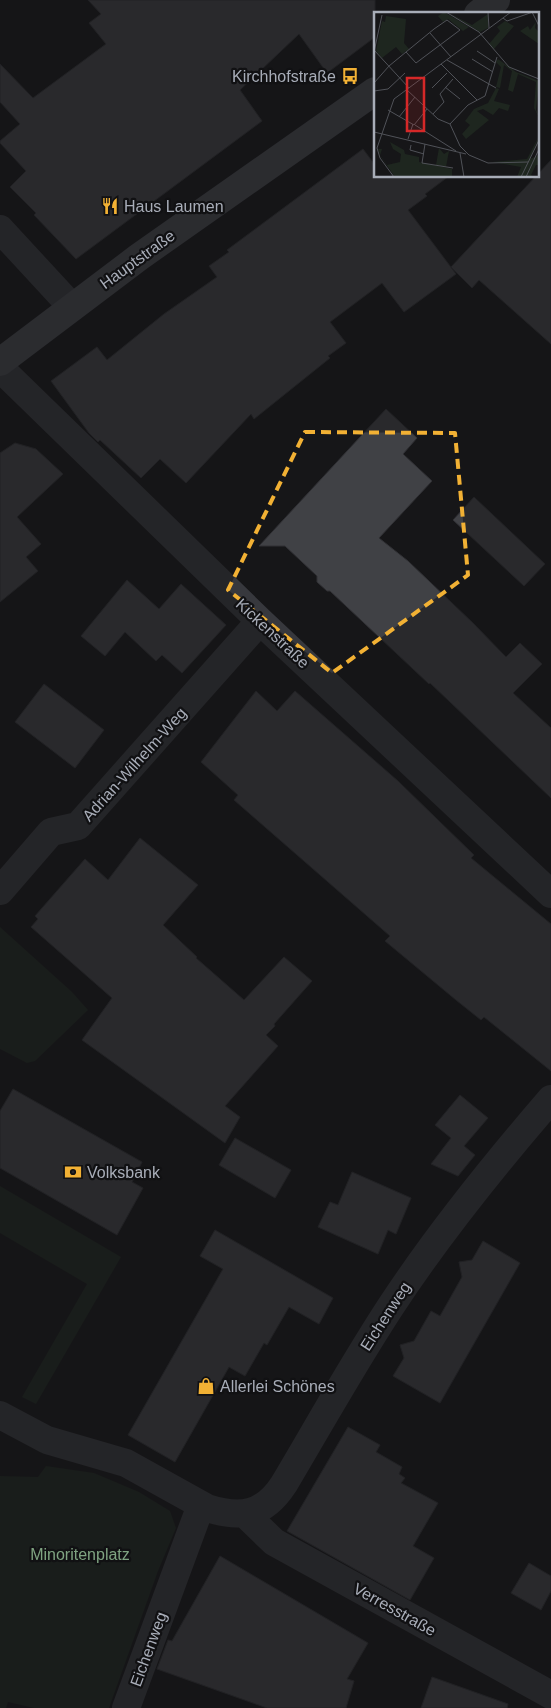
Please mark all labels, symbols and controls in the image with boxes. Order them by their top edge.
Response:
inset map [374,12,538,178]
bus stop icon: Kirchhofstraße [340,66,360,86]
place label: Kirchhofstraße [232,68,336,85]
restaurant icon: Haus Laumen [100,196,120,216]
place label: Haus Laumen [124,198,224,215]
street label: Hauptstraße [97,227,178,292]
street label: Kickenstraße [233,595,313,671]
street label: Adrian-Wilhelm-Weg [79,704,190,824]
bank icon: Volksbank [63,1162,83,1182]
place label: Volksbank [87,1164,161,1181]
street label: Eichenweg [357,1279,414,1354]
shop icon: Allerlei Schönes [196,1376,216,1396]
place label: Allerlei Schönes [220,1378,335,1395]
park label: Minoritenplatz [30,1546,130,1563]
street label: Verresstraße [351,1580,439,1639]
street label: Eichenweg [127,1609,170,1689]

